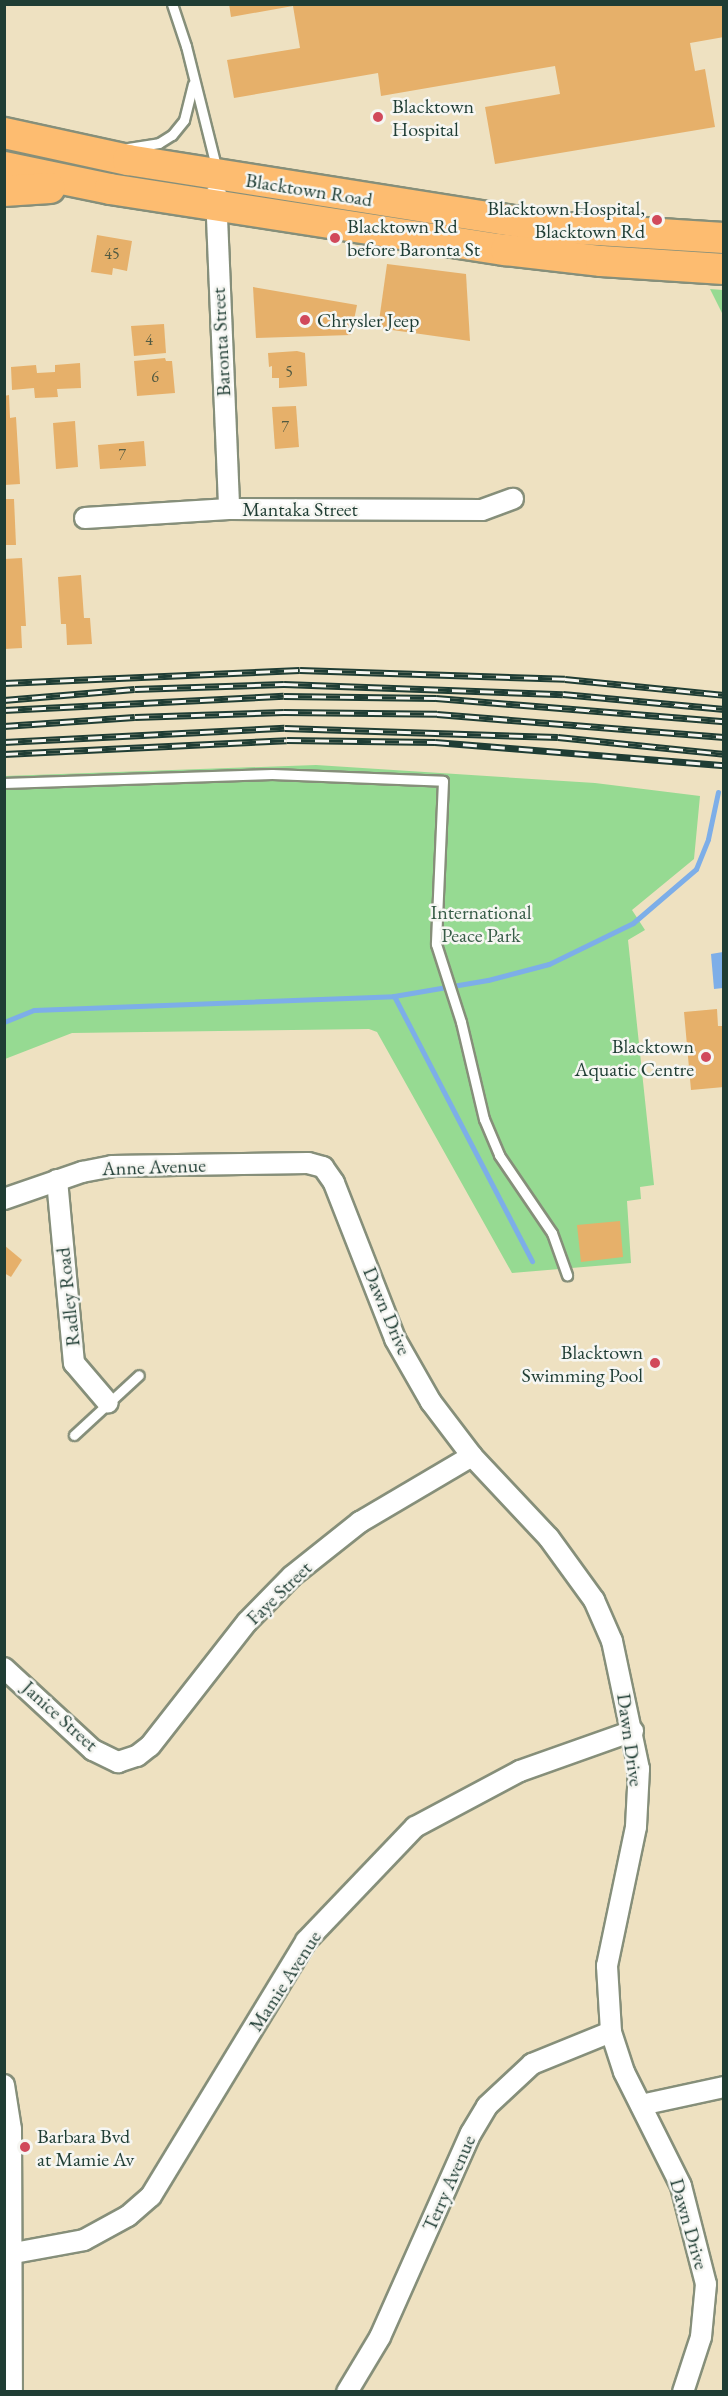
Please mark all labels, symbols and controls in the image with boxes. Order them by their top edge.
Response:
place label: Blacktown Hospital [392,94,474,141]
marker: Blacktown Hospital [369,108,387,126]
street label: Blacktown Road [244,168,374,212]
place label: Blacktown Hospital, Blacktown Rd [487,196,645,243]
marker: Blacktown Hospital, Blacktown Rd [650,213,664,227]
place label: Blacktown Rd before Baronta St [347,214,480,261]
marker: Blacktown Rd before Baronta St [328,231,342,245]
house number: 45 [104,244,120,264]
street label: Baronta Street [206,287,236,397]
place label: Chrysler Jeep [317,308,419,332]
marker: Chrysler Jeep [298,313,312,327]
house number: 4 [145,330,153,350]
house number: 5 [285,362,293,382]
house number: 6 [151,367,159,387]
house number: 7 [281,417,289,437]
house number: 7 [118,445,126,465]
street label: Mantaka Street [242,497,358,521]
park label: International Peace Park [430,901,532,948]
place label: Blacktown Aquatic Centre [575,1034,694,1081]
marker: Blacktown Aquatic Centre [699,1050,713,1064]
street label: Anne Avenue [102,1153,206,1181]
street label: Radley Road [51,1246,85,1348]
street label: Dawn Drive [358,1263,416,1359]
place label: Blacktown Swimming Pool [521,1340,643,1387]
marker: Blacktown Swimming Pool [648,1356,662,1370]
street label: Faye Street [241,1556,317,1630]
street label: Janice Street [17,1676,103,1756]
street label: Dawn Drive [612,1692,648,1788]
street label: Mamie Avenue [244,1926,326,2036]
place label: Barbara Bvd at Mamie Av [37,2124,134,2171]
street label: Terry Avenue [417,2131,481,2235]
marker: Barbara Bvd at Mamie Av [18,2140,32,2154]
street label: Dawn Drive [665,2176,713,2272]

